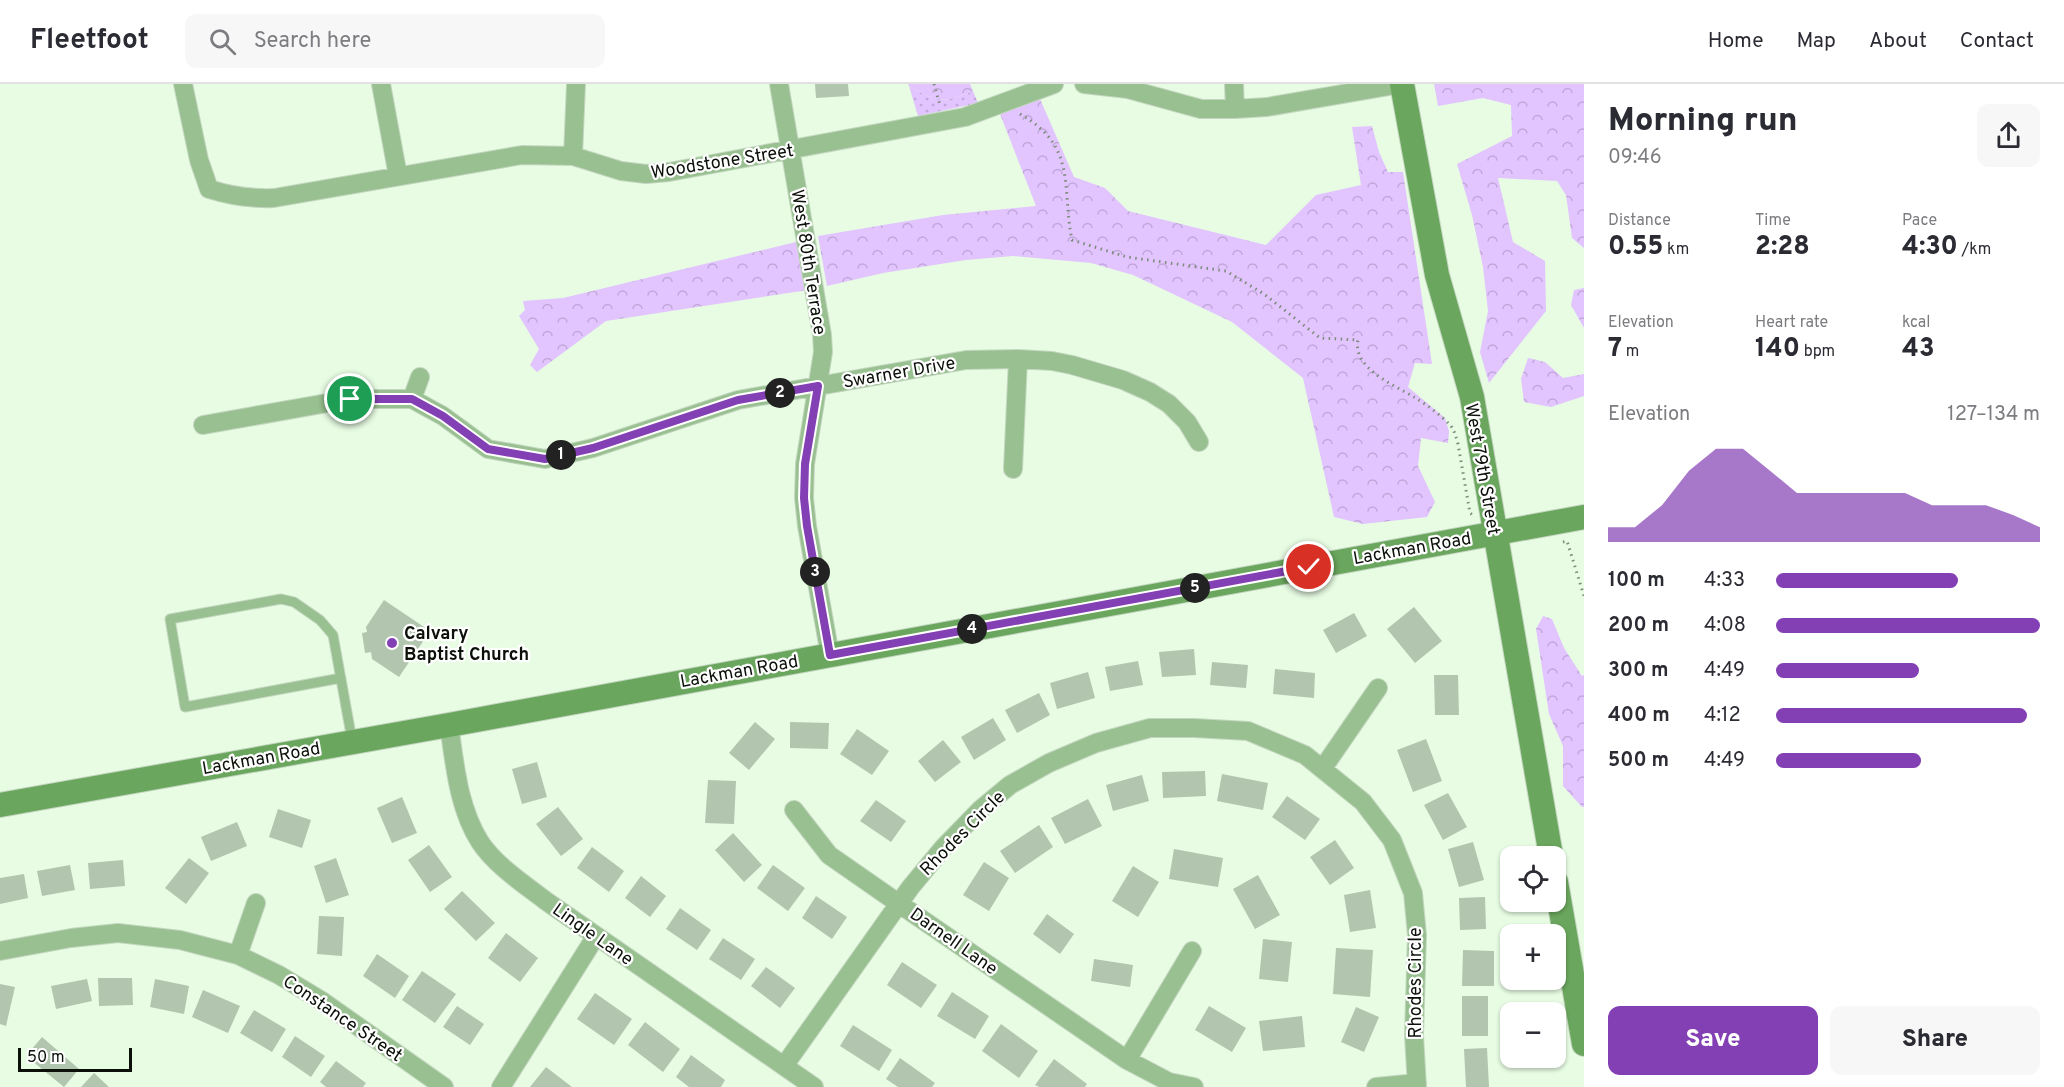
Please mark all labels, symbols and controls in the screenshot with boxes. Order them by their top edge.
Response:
search box [185,14,605,68]
text: Fleetfoot [30,23,149,59]
icon: search [206,25,239,58]
text: Search here [254,28,371,55]
text: Home [1708,28,1764,55]
text: Map [1797,28,1836,55]
text: About [1869,28,1927,55]
text: Contact [1960,28,2034,55]
text: Morning run [1608,101,1798,143]
button: share [1977,104,2040,167]
street label: Woodstone Street [649,140,795,185]
text: 09:46 [1608,145,1662,171]
street label: West 80th Terrace [785,188,830,337]
text: Distance [1608,211,1671,231]
text: Time [1755,211,1791,231]
text: Pace [1902,211,1937,231]
text: 0.55 [1608,231,1663,264]
text: 2:28 [1755,231,1810,264]
text: 4:30 [1902,231,1958,264]
text: km [1663,240,1689,260]
text: /km [1958,240,1991,260]
text: Elevation [1608,313,1674,333]
text: Heart rate [1755,313,1828,333]
text: kcal [1902,313,1930,333]
text: 7 [1608,333,1622,366]
text: 140 [1755,333,1800,366]
text: 43 [1902,333,1934,366]
text: m [1622,342,1639,362]
text: bpm [1800,342,1835,362]
street label: Swarner Drive [841,352,957,395]
pin [324,373,375,424]
pin: 2 [765,378,795,408]
icon: arrive [333,382,366,415]
text: 2 [775,383,785,403]
street label: West 79th Street [1459,402,1504,537]
text: Elevation [1608,402,1690,428]
text: 127–134 m [1947,402,2040,428]
pin: 1 [546,440,576,470]
text: 1 [558,445,564,465]
street label: Lackman Road [1351,528,1473,571]
pin [1283,541,1334,592]
icon: check [1292,550,1325,583]
pin: 3 [800,557,830,587]
text: 3 [810,562,820,582]
text: 100 m [1608,568,1665,594]
text: 4:33 [1704,568,1745,594]
pin: 5 [1180,573,1210,603]
text: 5 [1190,578,1200,598]
text: 200 m [1608,613,1669,639]
text: 4:08 [1704,613,1746,639]
pin: 4 [957,614,987,644]
text: 4 [967,619,977,639]
place label: Calvary Baptist Church [404,623,529,667]
marker: Calvary Baptist Church [385,636,399,650]
street label: Lackman Road [678,651,800,694]
text: 300 m [1608,658,1669,684]
text: 4:49 [1704,658,1745,684]
text: 400 m [1608,703,1670,729]
text: 4:12 [1704,703,1741,729]
street label: Lackman Road [200,738,322,781]
text: 500 m [1608,748,1669,774]
text: 4:49 [1704,748,1745,774]
street label: Rhodes Circle [916,787,1010,881]
map controls [1500,846,1566,1068]
button: locate [1500,846,1566,912]
street label: Lingle Lane [547,899,637,972]
street label: Darnell Lane [905,904,1002,981]
button: + [1500,924,1566,990]
street label: Rhodes Circle [1405,927,1428,1039]
street label: Constance Street [278,971,406,1068]
button: − [1500,1002,1566,1068]
button: Save [1608,1006,1818,1075]
button: Share [1830,1006,2040,1075]
scale bar [18,1045,132,1072]
text: 50 m [27,1048,65,1068]

